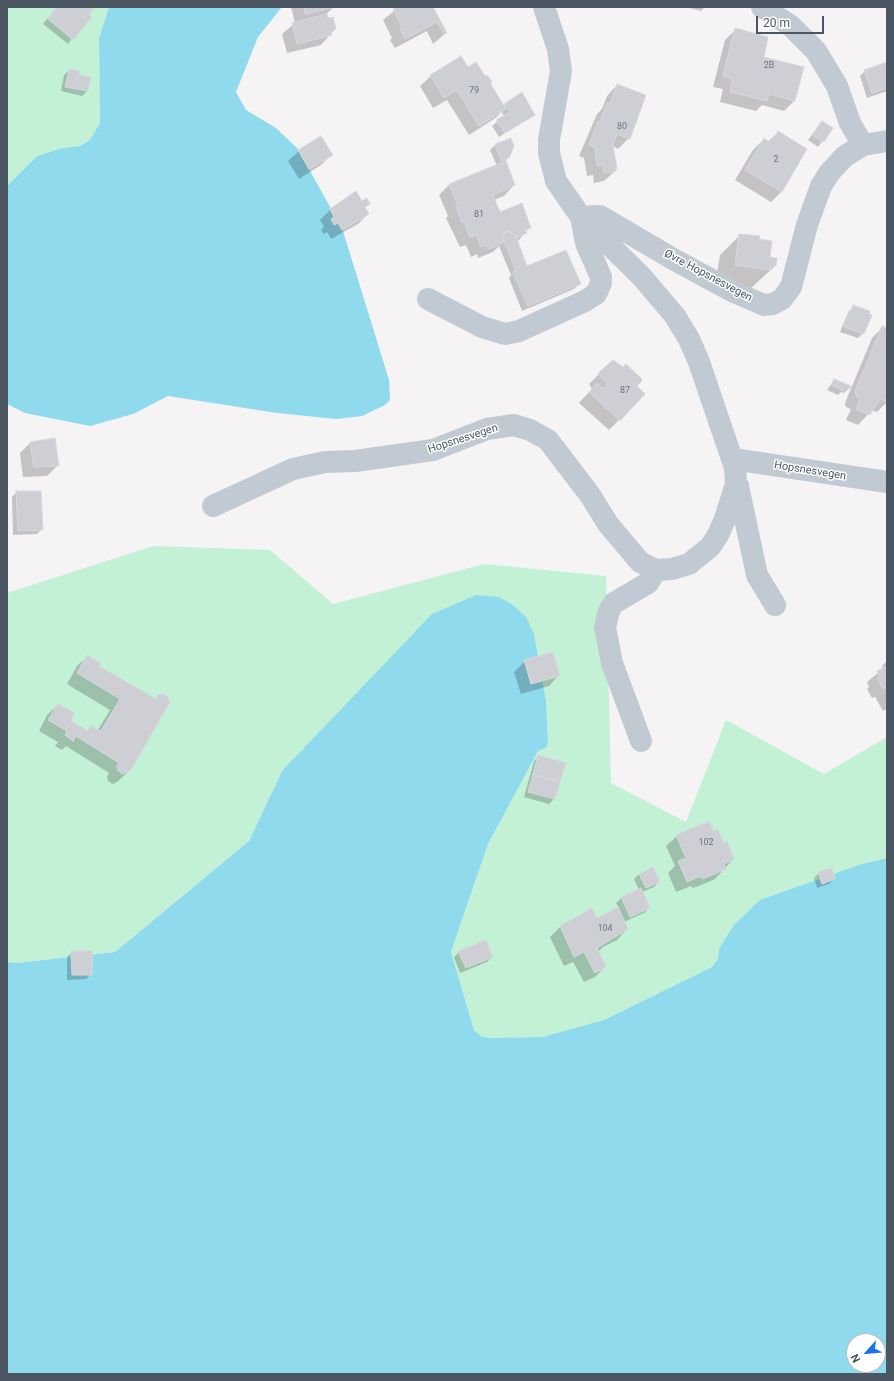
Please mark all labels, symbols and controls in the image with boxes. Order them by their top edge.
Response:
scale bar [758,8,826,34]
text: 20 m [763,16,790,30]
house number: 2B [764,61,774,71]
house number: 79 [469,86,479,96]
house number: 80 [617,122,627,132]
house number: 2 [773,155,779,165]
house number: 81 [474,210,484,220]
street label: Øvre Hopsnesvegen [662,247,754,305]
house number: 87 [620,386,630,396]
street label: Hopsnesvegen [426,421,500,457]
street label: Hopsnesvegen [773,459,847,483]
house number: 102 [698,838,714,848]
house number: 104 [597,924,613,934]
north arrow [846,1333,886,1373]
text: N [848,1352,863,1365]

